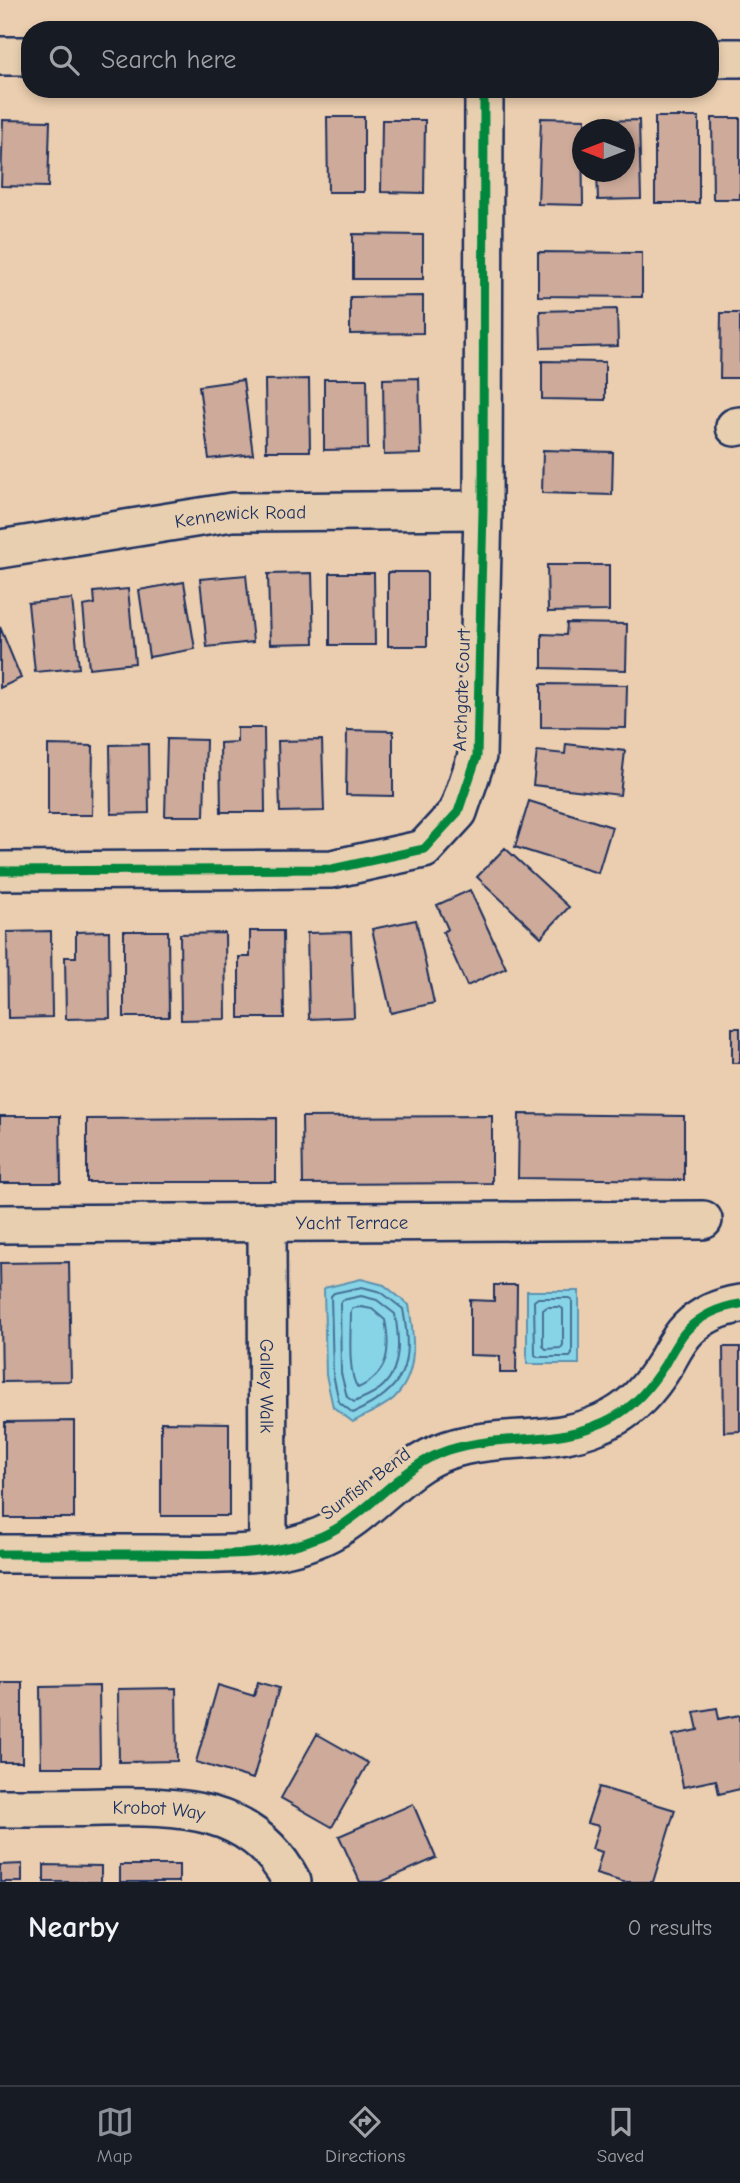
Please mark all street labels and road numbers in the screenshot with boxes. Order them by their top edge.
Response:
street label: Kennewick Road [173,501,306,533]
street label: Archgate Court [449,628,475,752]
street label: Yacht Terrace [296,1212,408,1234]
street label: Galley Walk [255,1339,278,1434]
street label: Sunfish Bend [316,1443,415,1525]
street label: Krobot Way [112,1797,208,1826]

